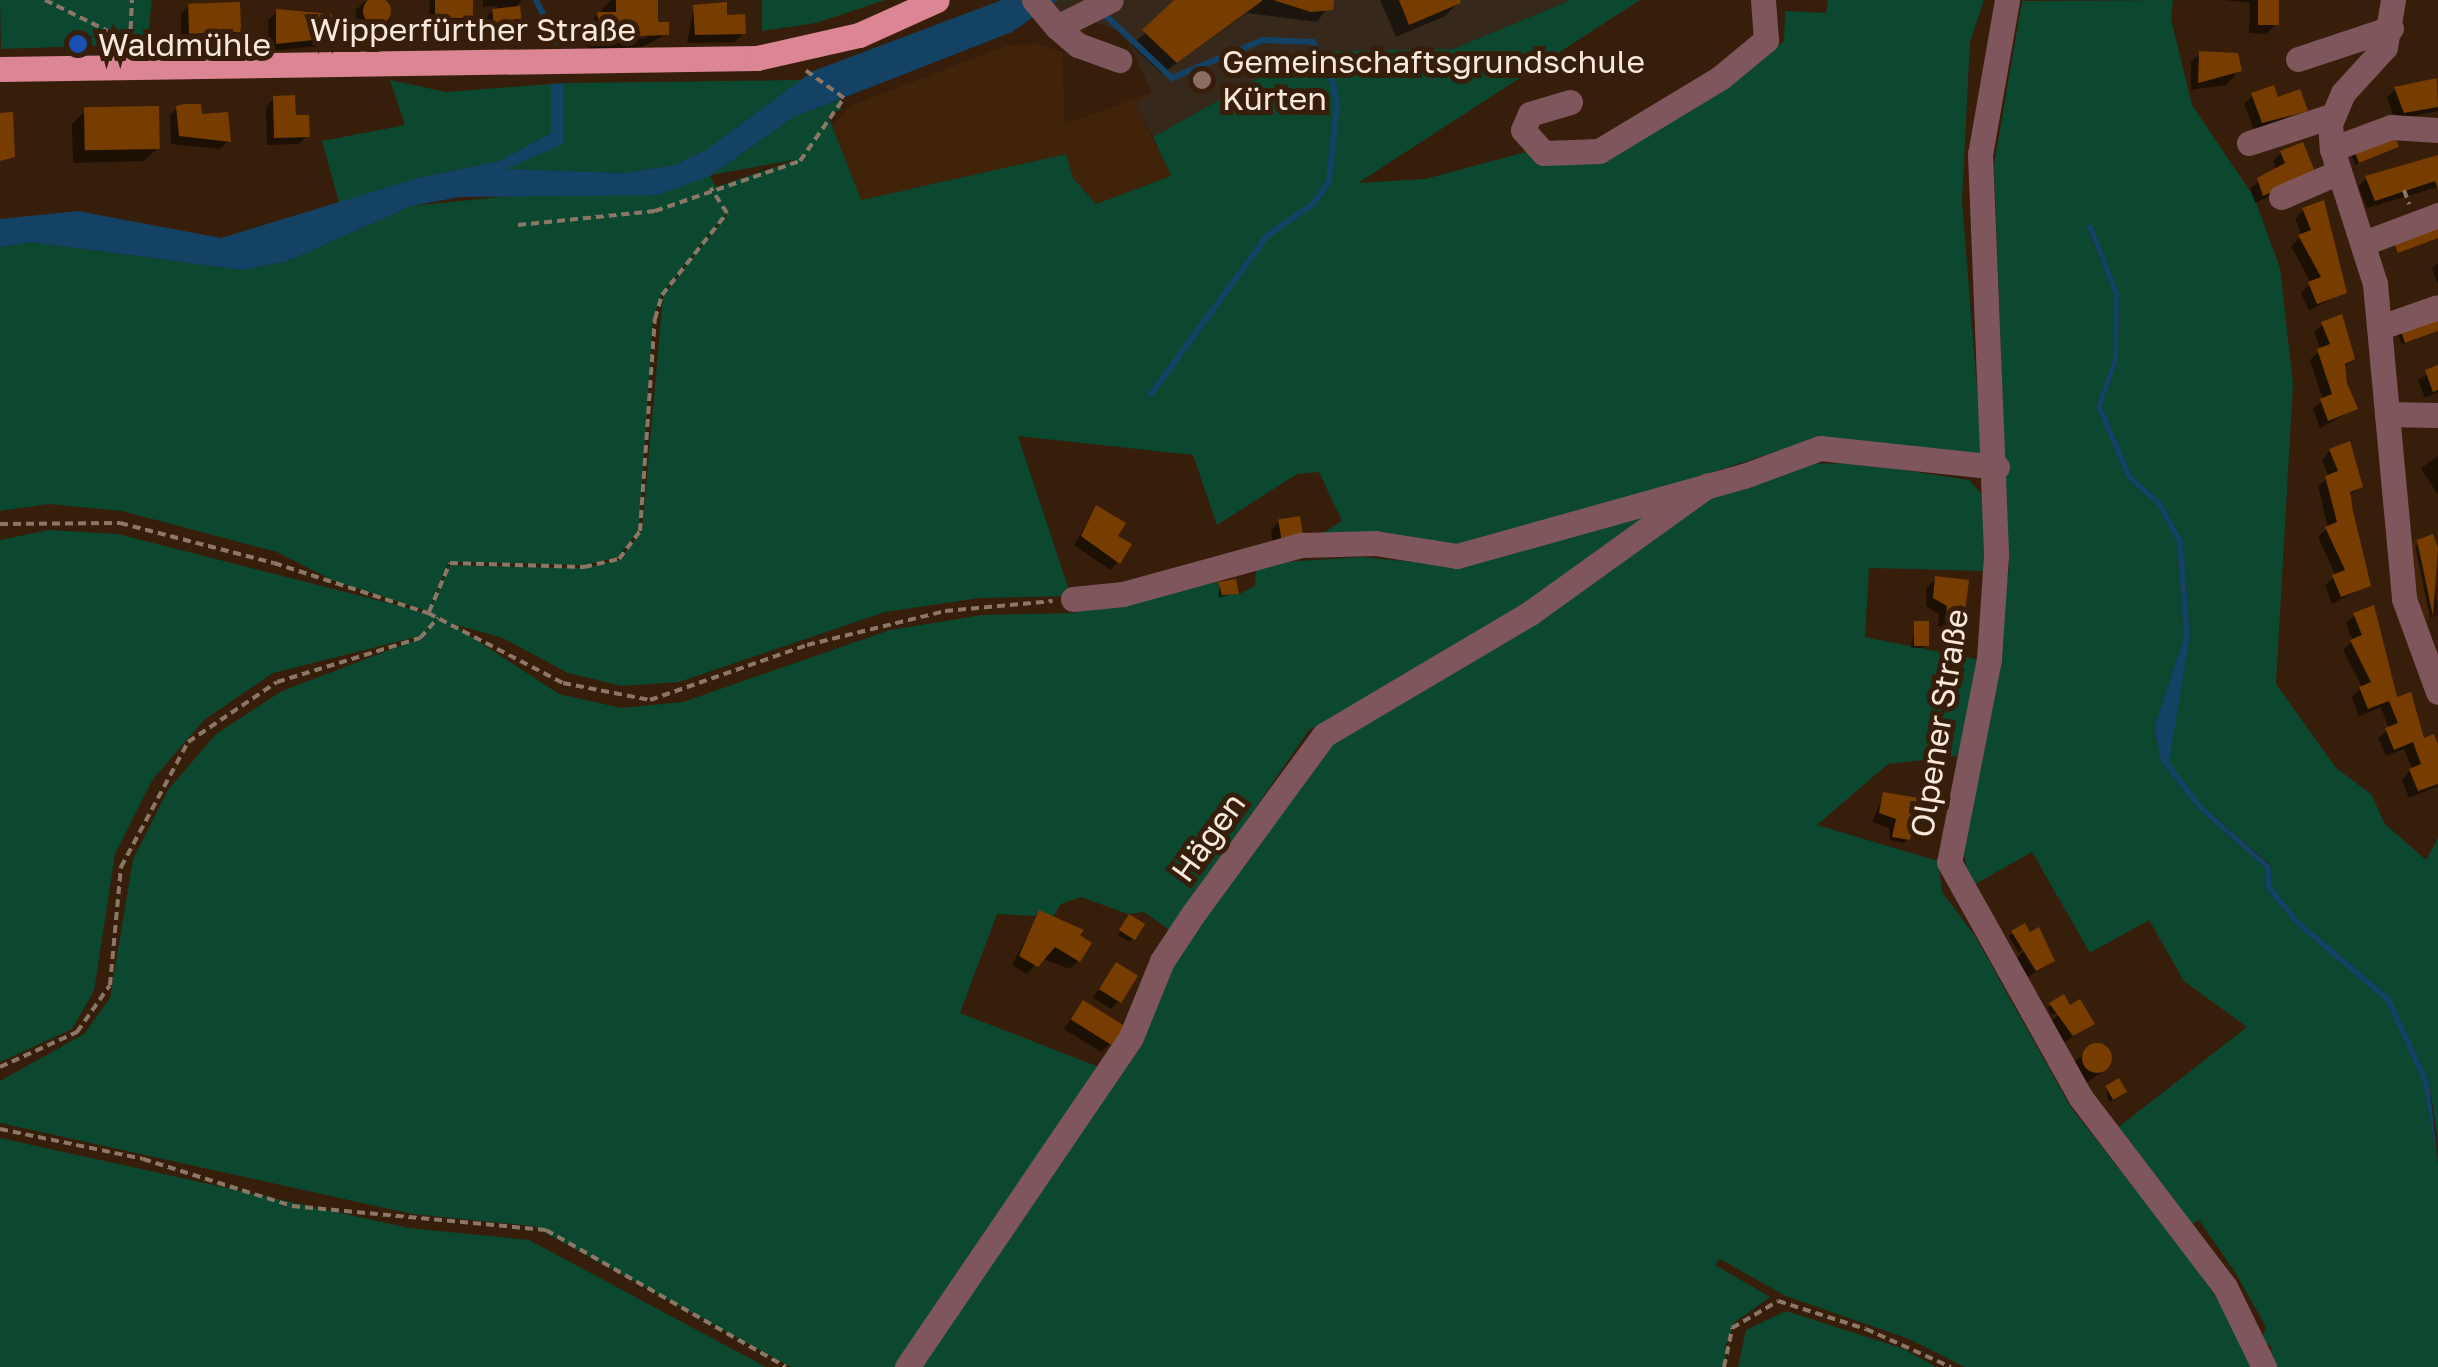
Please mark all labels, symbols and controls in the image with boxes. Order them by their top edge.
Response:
street label: Wipperfürther Straße [310,10,636,48]
place label: Waldmühle [98,25,271,63]
marker: Waldmühle [67,33,89,55]
place label: Gemeinschaftsgrundschule Kürten [1222,43,1645,118]
marker: Gemeinschaftsgrundschule Kürten [1191,69,1213,91]
street label: Olpener Straße [1902,606,1976,840]
street label: Hägen [1163,785,1253,889]

